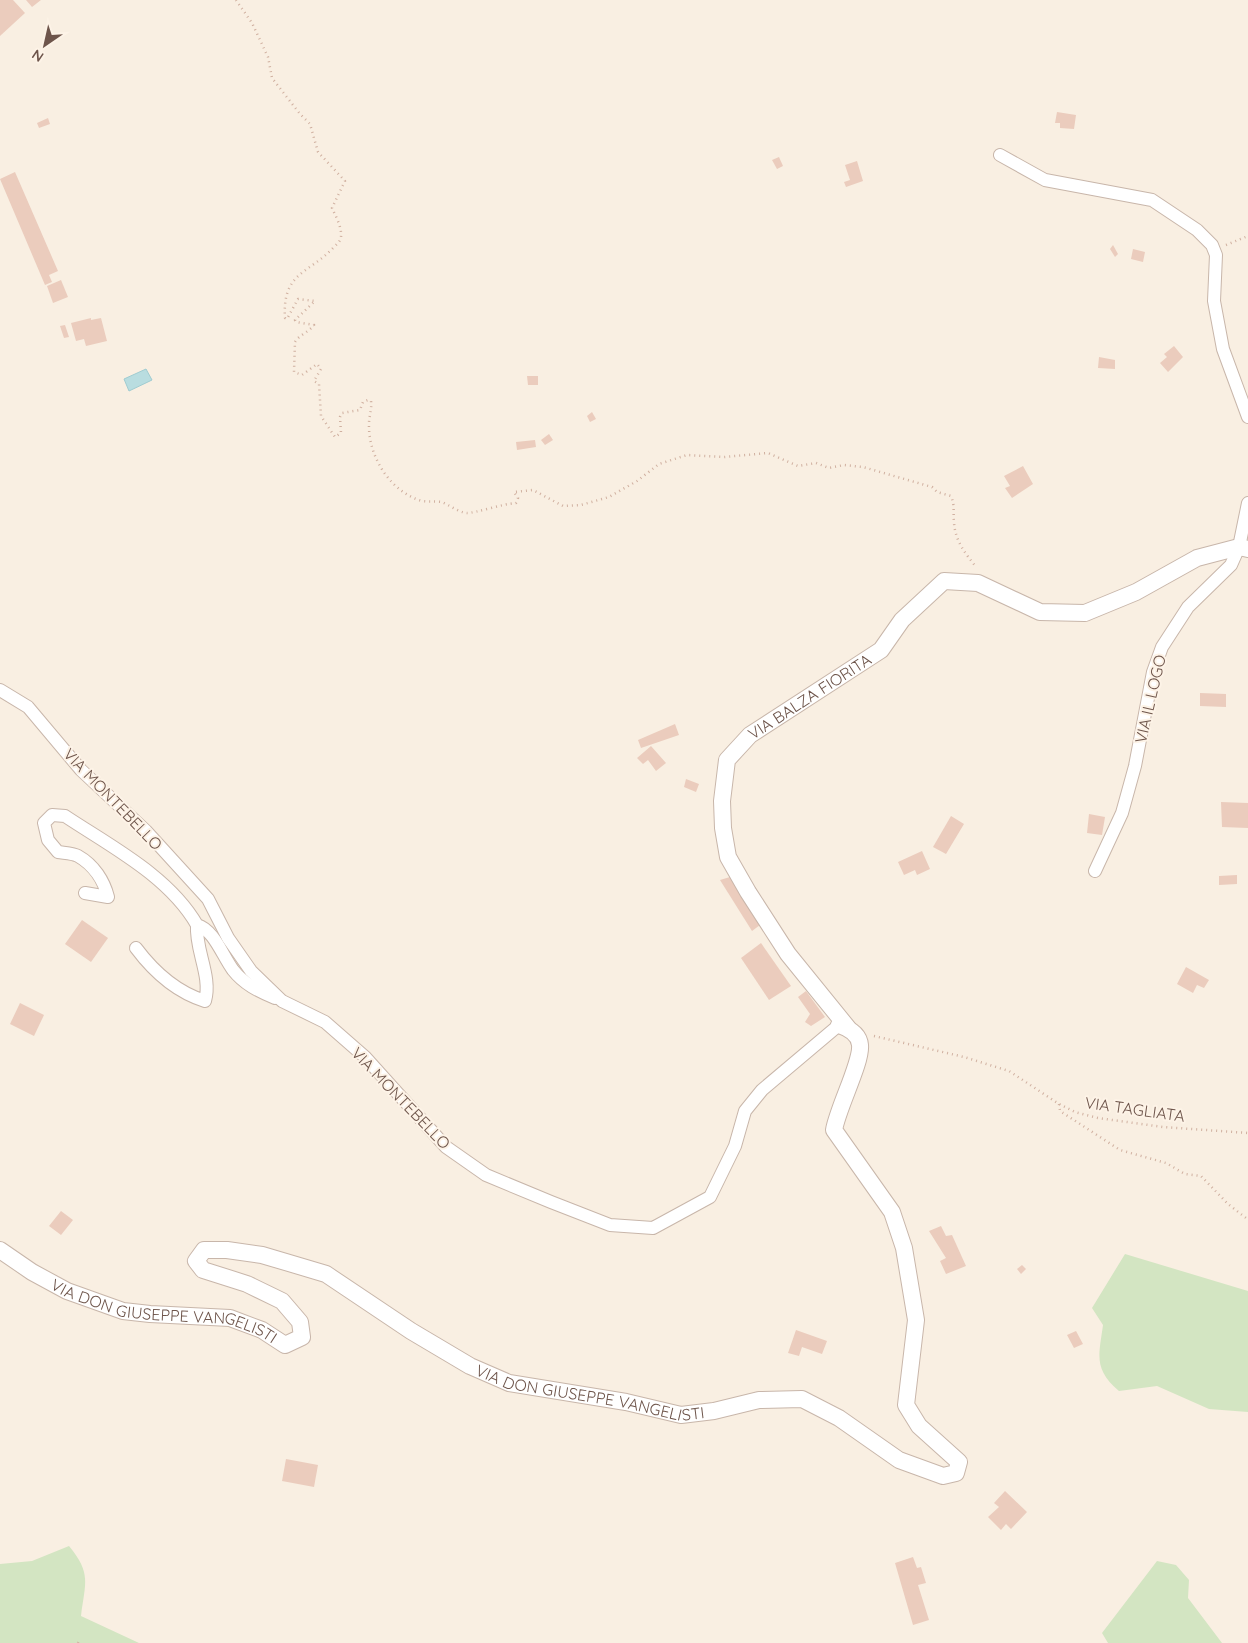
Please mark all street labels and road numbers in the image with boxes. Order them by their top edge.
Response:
street label: VIA BALZA FIORITA [744,649,875,744]
street label: VIA IL LOGO [1130,653,1170,745]
street label: VIA MONTEBELLO [59,744,167,854]
street label: VIA MONTEBELLO [347,1043,455,1153]
street label: VIA TAGLIATA [1084,1092,1186,1126]
street label: VIA DON GIUSEPPE VANGELISTI [48,1274,281,1347]
street label: VIA DON GIUSEPPE VANGELISTI [473,1360,706,1425]

